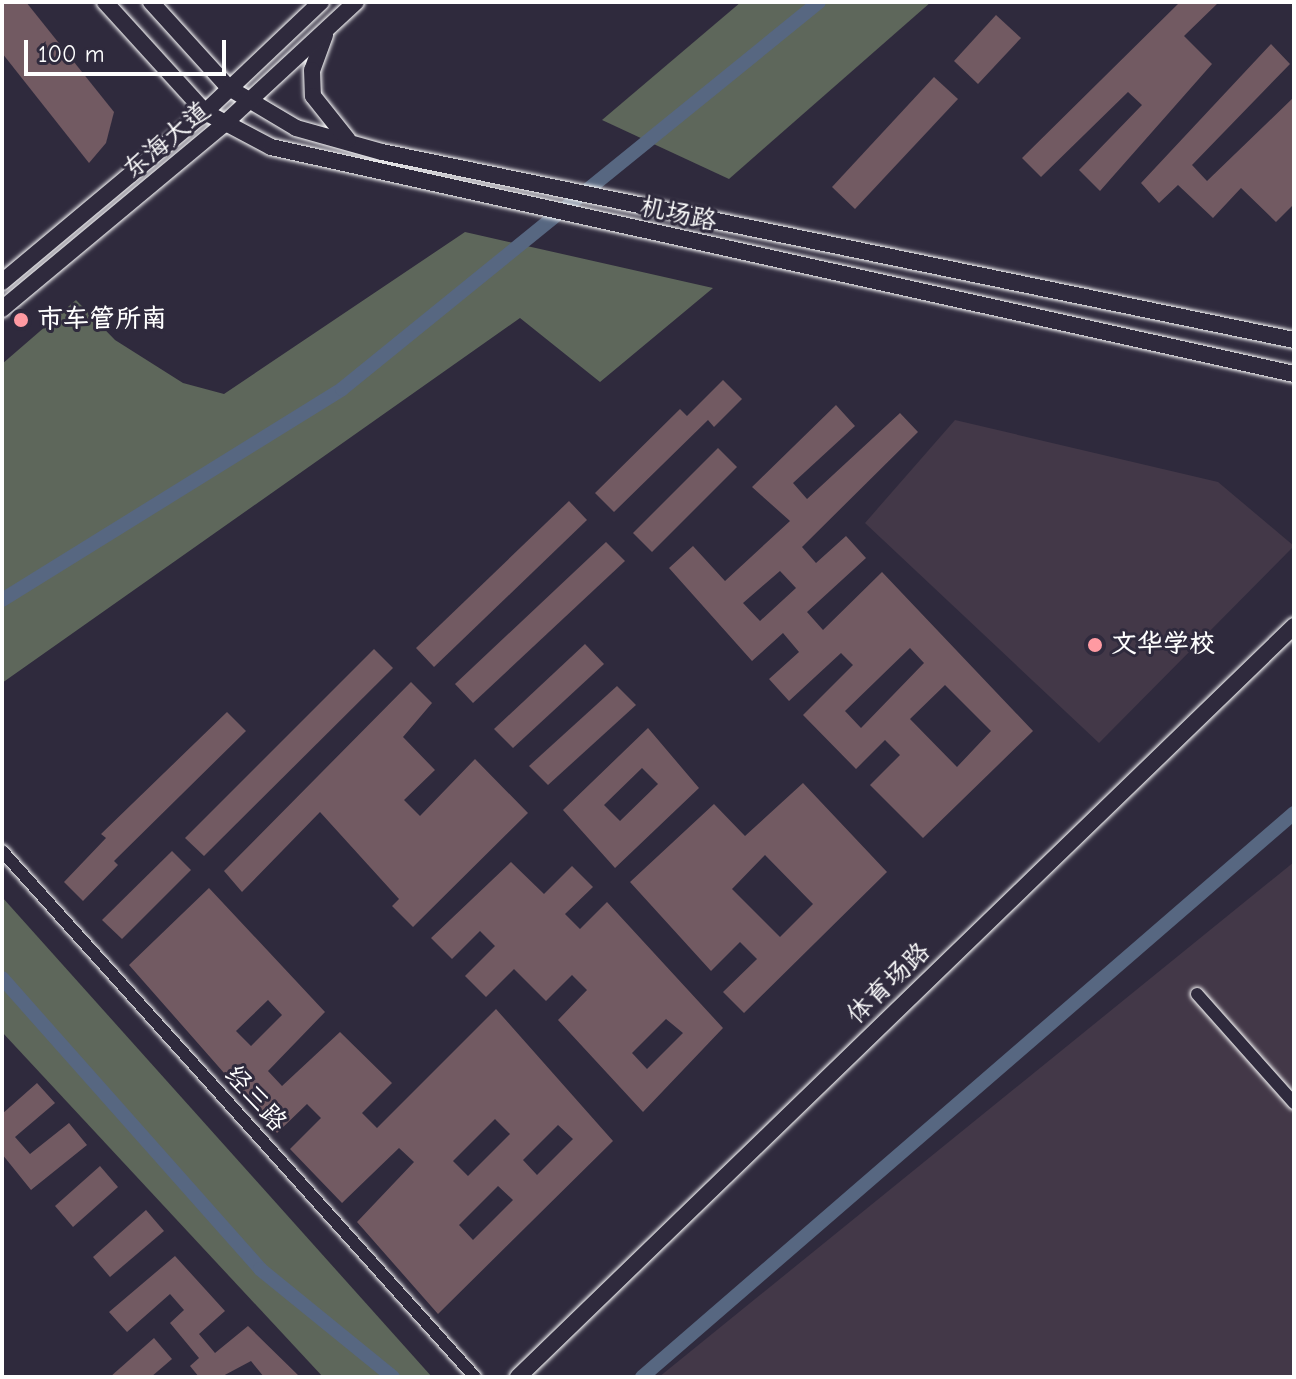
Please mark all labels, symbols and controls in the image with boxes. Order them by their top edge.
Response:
scale bar [28,24,230,74]
text: 100 m [38,40,105,68]
street label: 东海大道 [117,96,217,186]
street label: 机场路 [637,192,719,238]
place label: 市车管所南 [37,304,167,336]
marker: 市车管所南 [12,311,30,329]
place label: 文华学校 [1111,629,1215,661]
marker: 文华学校 [1086,636,1104,654]
street label: 体育场路 [841,937,937,1031]
street label: 经三路 [217,1060,293,1138]

